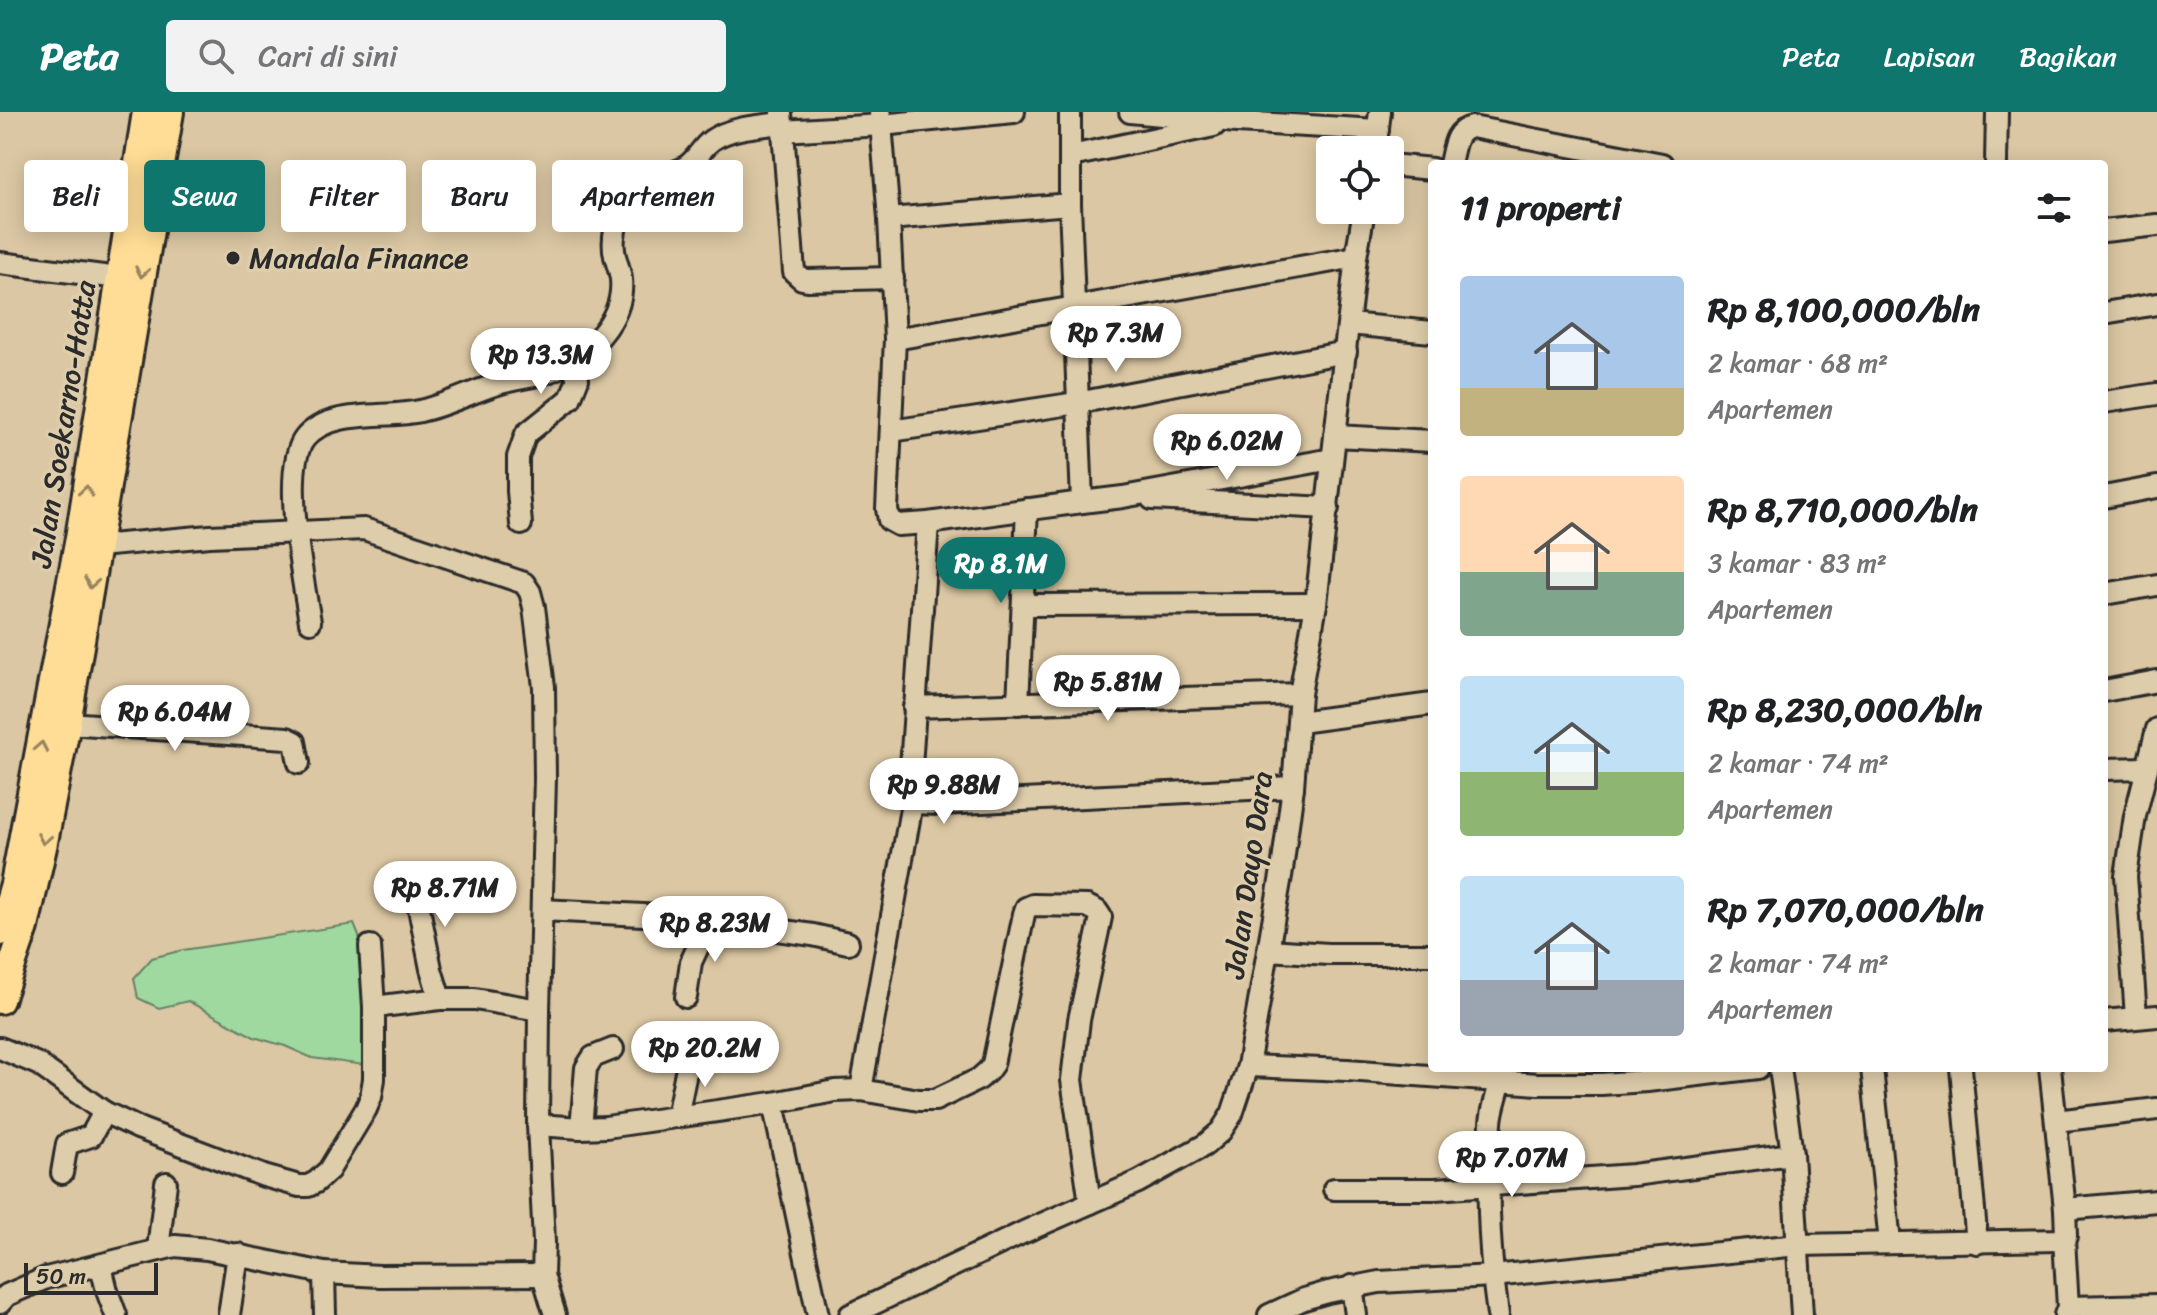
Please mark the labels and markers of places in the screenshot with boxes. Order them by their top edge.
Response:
place label: Mandala Finance [249,231,468,285]
marker: Mandala Finance [224,249,242,267]
pin: Rp 7.3M [1042,306,1190,374]
pin: Rp 13.3M [458,328,624,396]
pin: Rp 6.02M [1144,414,1310,482]
pin: Rp 8.1M [927,537,1075,605]
pin: Rp 5.81M [1025,655,1191,723]
pin: Rp 6.04M [92,685,258,753]
pin: Rp 9.88M [861,758,1027,826]
pin: Rp 8.71M [362,861,528,929]
pin: Rp 8.23M [632,896,798,964]
pin: Rp 20.2M [622,1021,788,1089]
pin: Rp 7.07M [1429,1131,1595,1199]

